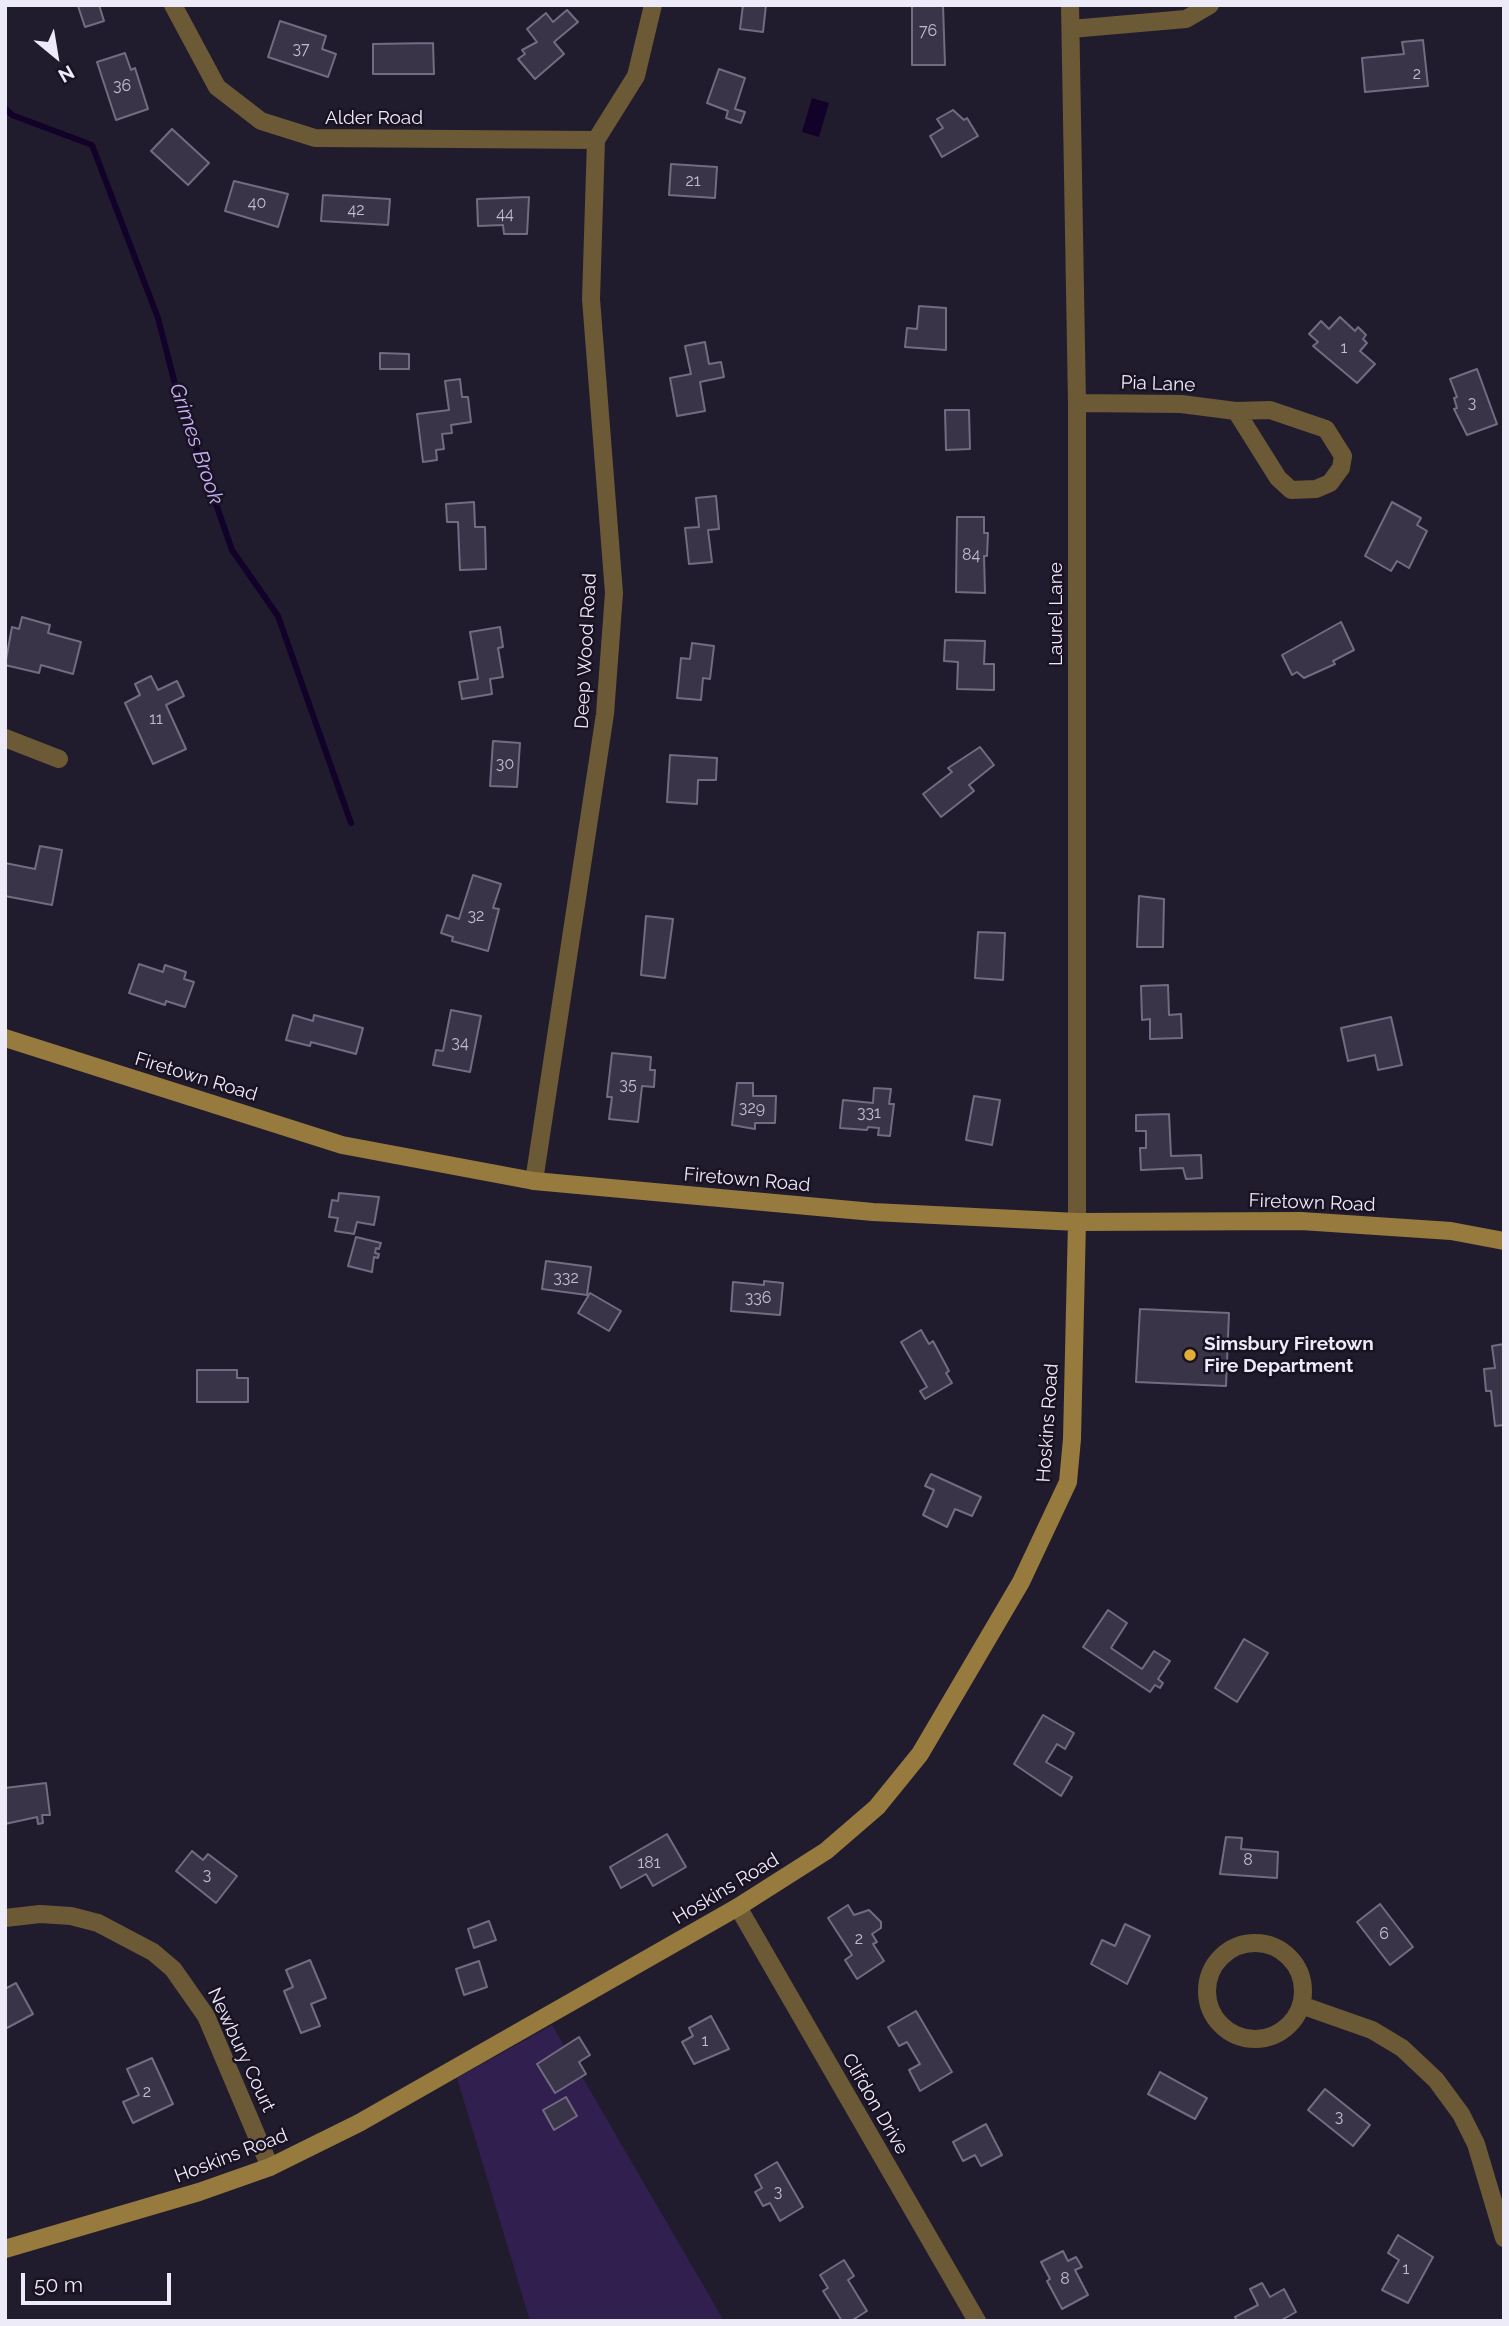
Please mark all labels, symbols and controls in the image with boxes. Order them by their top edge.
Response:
north arrow [21,21,91,91]
house number: 76 [919,21,937,41]
house number: 37 [292,39,310,59]
text: N [55,61,78,87]
house number: 2 [1413,64,1421,84]
house number: 36 [113,76,131,96]
street label: Alder Road [325,107,423,129]
house number: 21 [685,171,701,191]
house number: 40 [248,193,266,213]
house number: 42 [347,200,365,220]
house number: 44 [496,204,514,224]
house number: 1 [1341,338,1347,358]
street label: Pia Lane [1120,371,1196,397]
water label: Grimes Brook [163,380,229,508]
house number: 3 [1468,393,1476,413]
house number: 84 [962,545,980,565]
street label: Laurel Lane [1045,562,1067,666]
street label: Deep Wood Road [571,573,601,729]
house number: 11 [149,709,163,729]
house number: 30 [496,754,514,774]
house number: 32 [468,906,484,926]
house number: 34 [451,1033,469,1053]
street label: Firetown Road [132,1048,260,1106]
house number: 35 [619,1075,637,1095]
house number: 329 [739,1098,765,1118]
house number: 331 [857,1103,881,1123]
street label: Firetown Road [683,1163,811,1197]
street label: Firetown Road [1248,1189,1376,1217]
house number: 332 [553,1268,579,1288]
house number: 336 [745,1288,771,1308]
place label: Simsbury Firetown Fire Department [1204,1333,1374,1377]
marker: Simsbury Firetown Fire Department [1182,1347,1198,1363]
street label: Hoskins Road [1032,1363,1064,1483]
street label: Hoskins Road [669,1849,783,1929]
house number: 8 [1243,1850,1253,1870]
house number: 181 [637,1853,661,1873]
house number: 3 [203,1865,211,1885]
house number: 6 [1379,1924,1389,1944]
house number: 2 [855,1929,863,1949]
street label: Newbury Court [202,1984,280,2116]
house number: 1 [702,2031,708,2051]
street label: Clifdon Drive [837,2049,913,2159]
house number: 2 [143,2082,151,2102]
house number: 3 [1335,2107,1343,2127]
street label: Hoskins Road [171,2124,291,2188]
house number: 3 [774,2182,782,2202]
house number: 1 [1403,2259,1409,2279]
scale bar [24,2260,175,2304]
house number: 8 [1060,2269,1070,2289]
text: 50 m [34,2272,83,2297]

